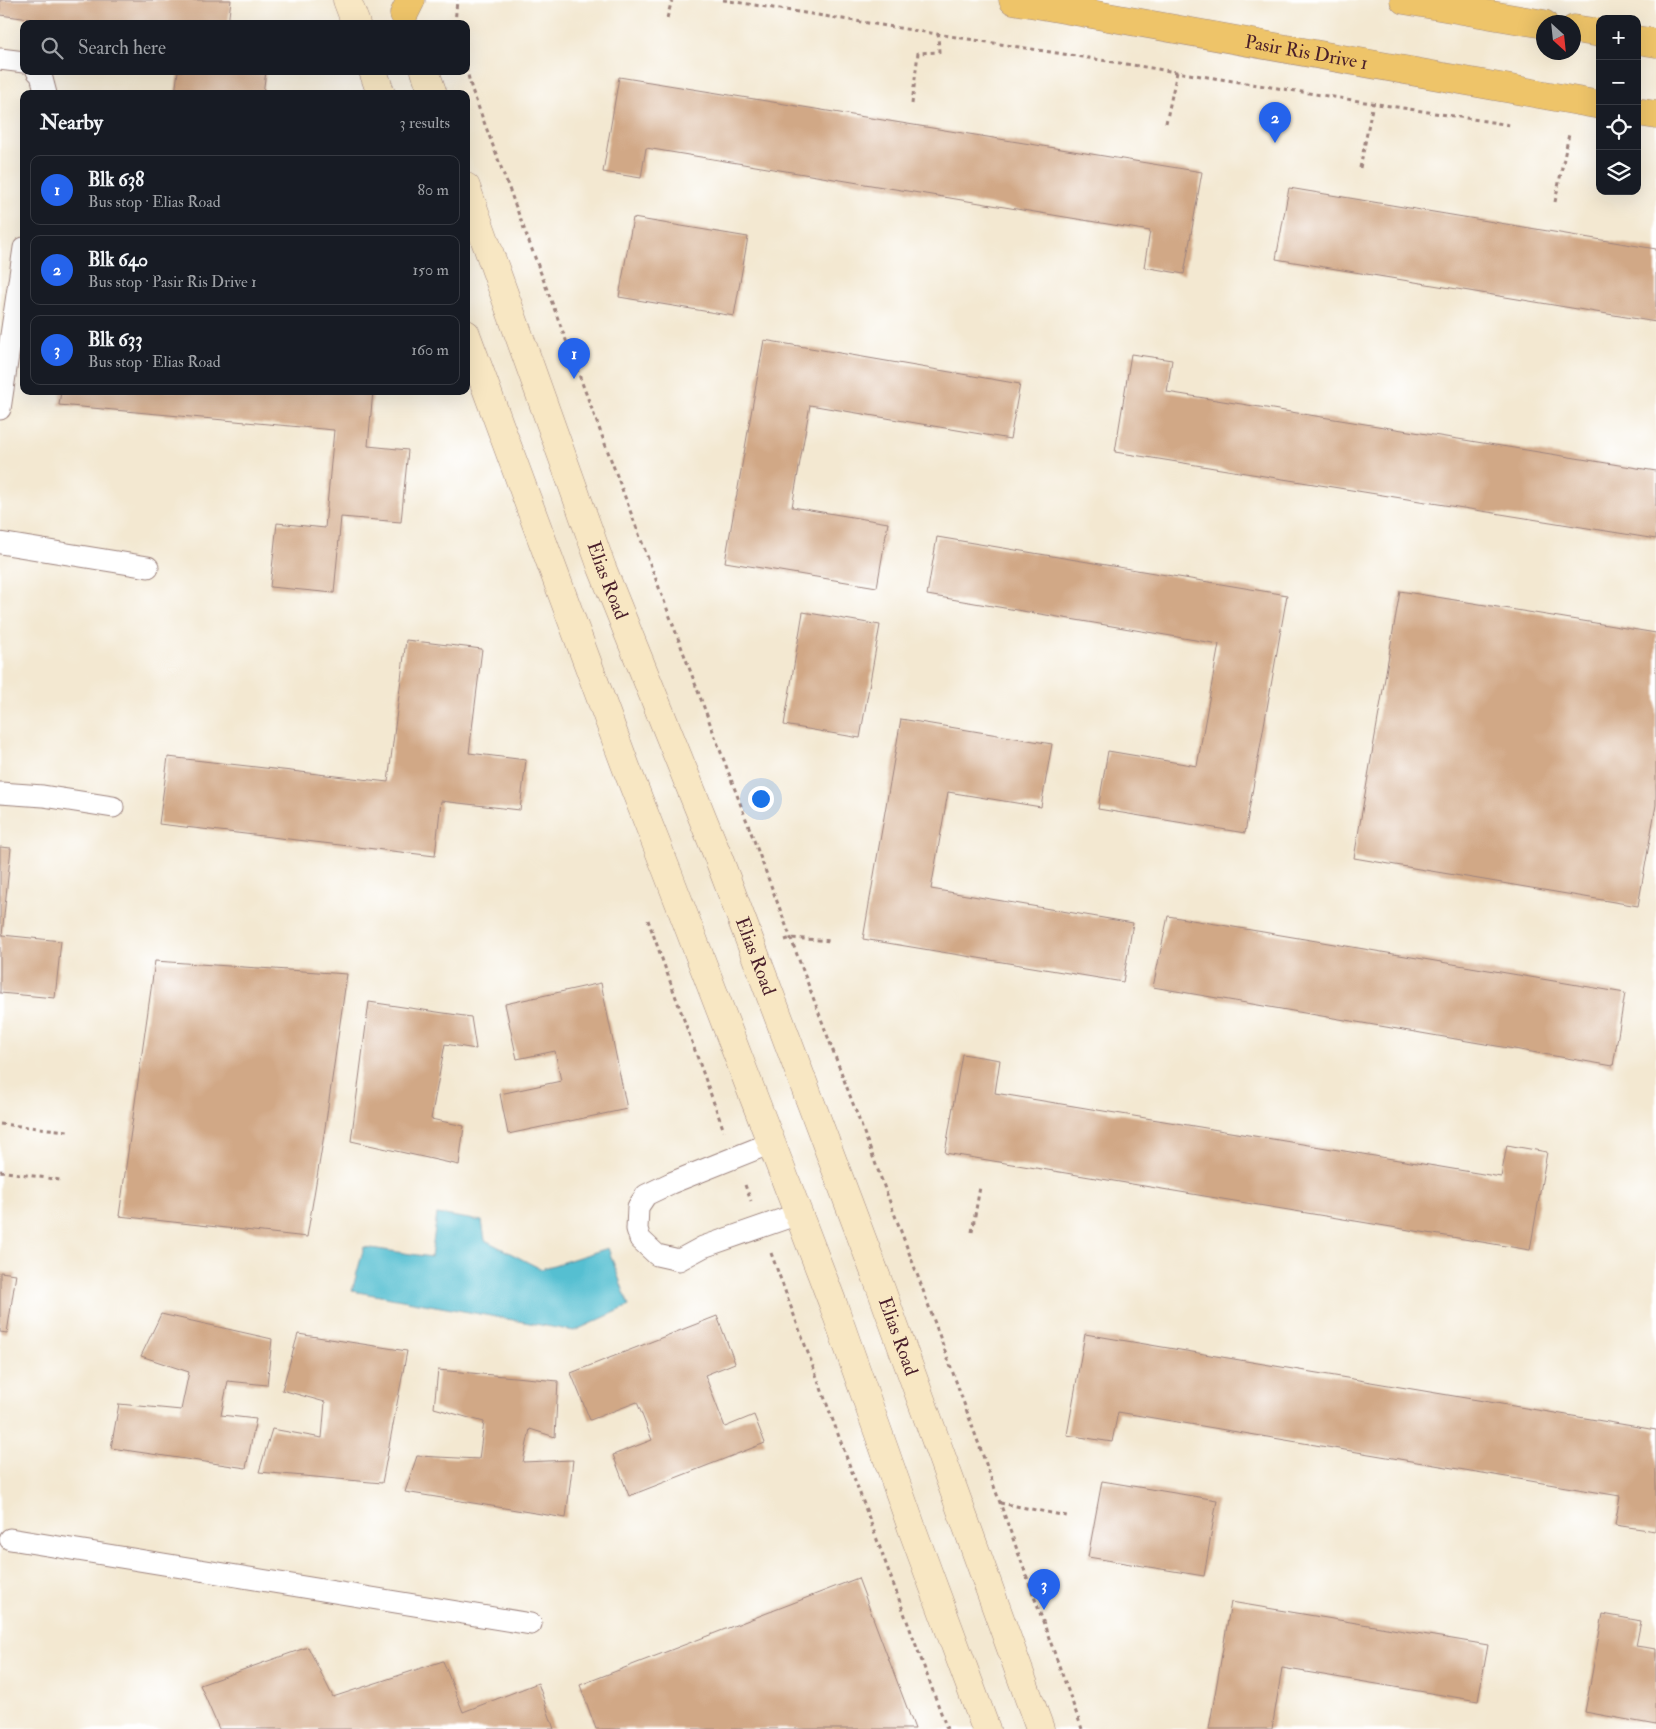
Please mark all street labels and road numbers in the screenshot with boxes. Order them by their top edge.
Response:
street label: Pasir Ris Drive 1 [1243,30,1370,75]
street label: Elias Road [581,538,634,623]
street label: Elias Road [730,914,781,999]
street label: Elias Road [873,1294,923,1379]

